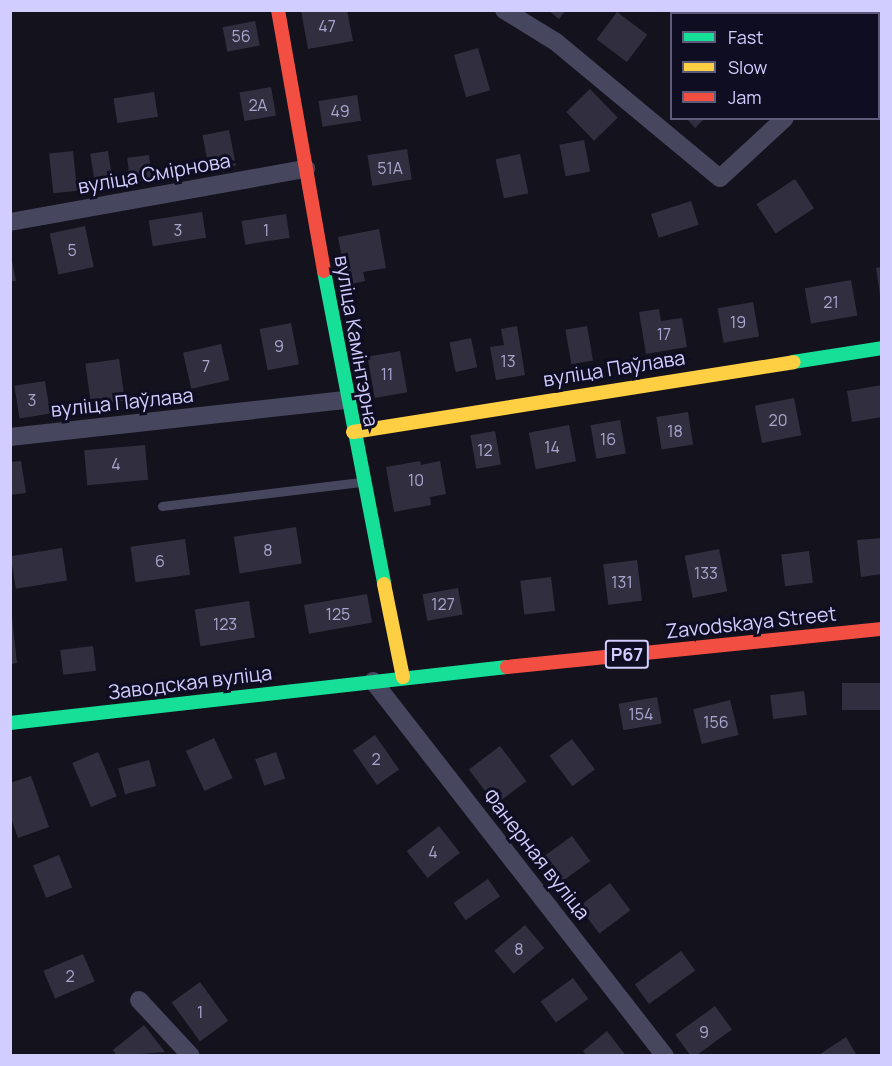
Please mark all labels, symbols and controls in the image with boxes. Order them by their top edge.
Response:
legend [670,12,880,120]
house number: 47 [318,16,336,36]
text: Fast [728,25,763,49]
house number: 56 [231,26,251,46]
text: Slow [728,55,767,79]
text: Jam [728,85,762,109]
house number: 2А [249,95,267,115]
house number: 49 [330,101,350,121]
street label: вуліца Смірнова [76,148,232,198]
house number: 51А [377,158,403,178]
house number: 3 [174,220,182,240]
house number: 1 [263,220,269,240]
house number: 5 [67,240,77,260]
street label: вуліца Камінтэрна [330,253,384,429]
house number: 21 [823,292,839,312]
house number: 19 [730,312,746,332]
house number: 17 [657,324,671,344]
house number: 9 [274,336,284,356]
street label: вуліца Паўлава [541,345,687,391]
house number: 13 [500,351,516,371]
house number: 7 [202,356,210,376]
house number: 11 [381,364,393,384]
street label: вуліца Паўлава [49,383,195,421]
house number: 3 [28,390,36,410]
house number: 20 [769,410,787,430]
house number: 18 [667,421,683,441]
house number: 16 [600,429,616,449]
house number: 14 [544,437,560,457]
house number: 12 [477,440,493,460]
house number: 4 [111,454,121,474]
house number: 10 [408,470,424,490]
house number: 8 [263,540,273,560]
house number: 6 [155,551,165,571]
house number: 133 [694,563,718,583]
house number: 131 [611,572,633,592]
house number: 127 [431,594,455,614]
street label: Zavodskaya Street [665,601,837,643]
house number: 125 [326,604,350,624]
house number: 123 [213,614,237,634]
road number: Р67 [604,639,650,669]
street label: Заводская вуліца [107,660,273,704]
house number: 154 [629,704,653,724]
house number: 156 [703,712,729,732]
house number: 2 [371,749,381,769]
street label: Фанерная вуліца [479,784,595,924]
house number: 4 [428,842,438,862]
house number: 8 [514,939,524,959]
house number: 2 [65,966,75,986]
house number: 1 [197,1002,203,1022]
house number: 9 [699,1022,709,1042]

